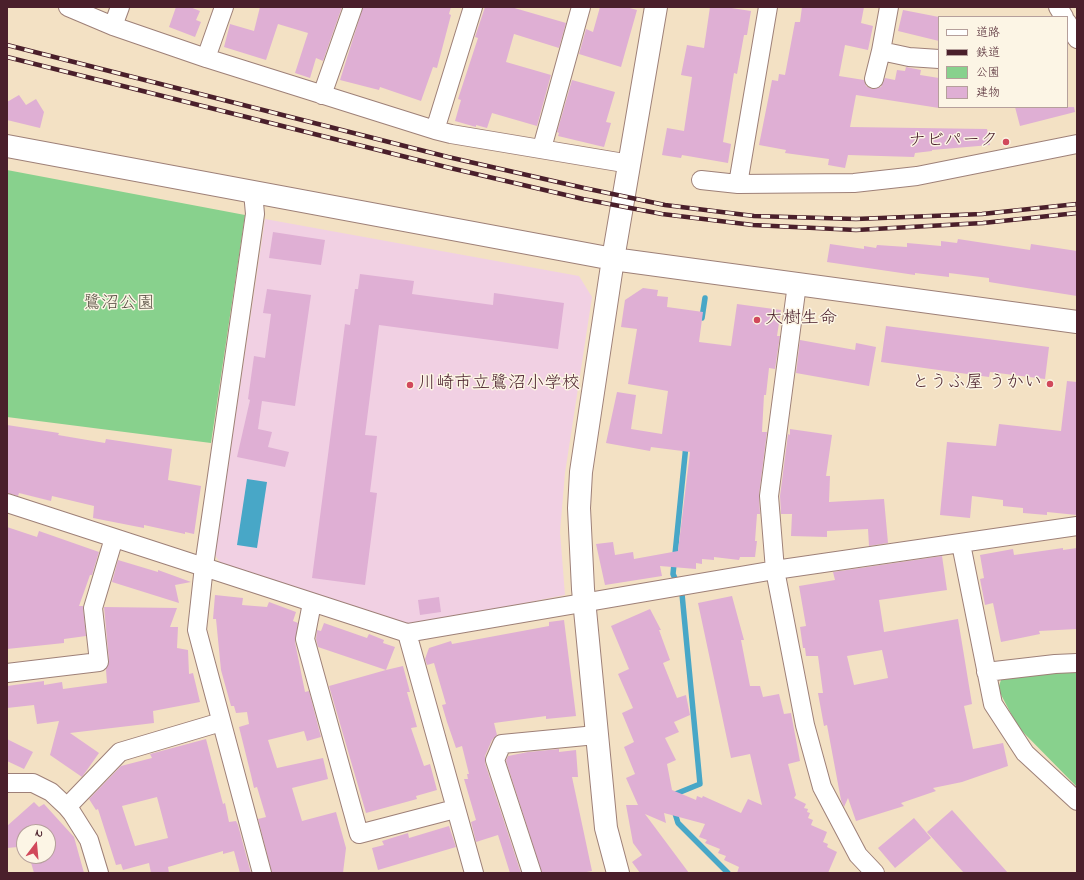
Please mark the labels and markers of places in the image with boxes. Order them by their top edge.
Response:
place label: ナビパーク [908,131,998,153]
marker: ナビパーク [1001,137,1011,147]
place label: 大樹生命 [765,309,837,331]
marker: 大樹生命 [752,315,762,325]
place label: とうふ屋 うかい [912,373,1042,395]
place label: 川崎市立鷺沼小学校 [418,374,580,396]
marker: とうふ屋 うかい [1045,379,1055,389]
marker: 川崎市立鷺沼小学校 [405,380,415,390]

